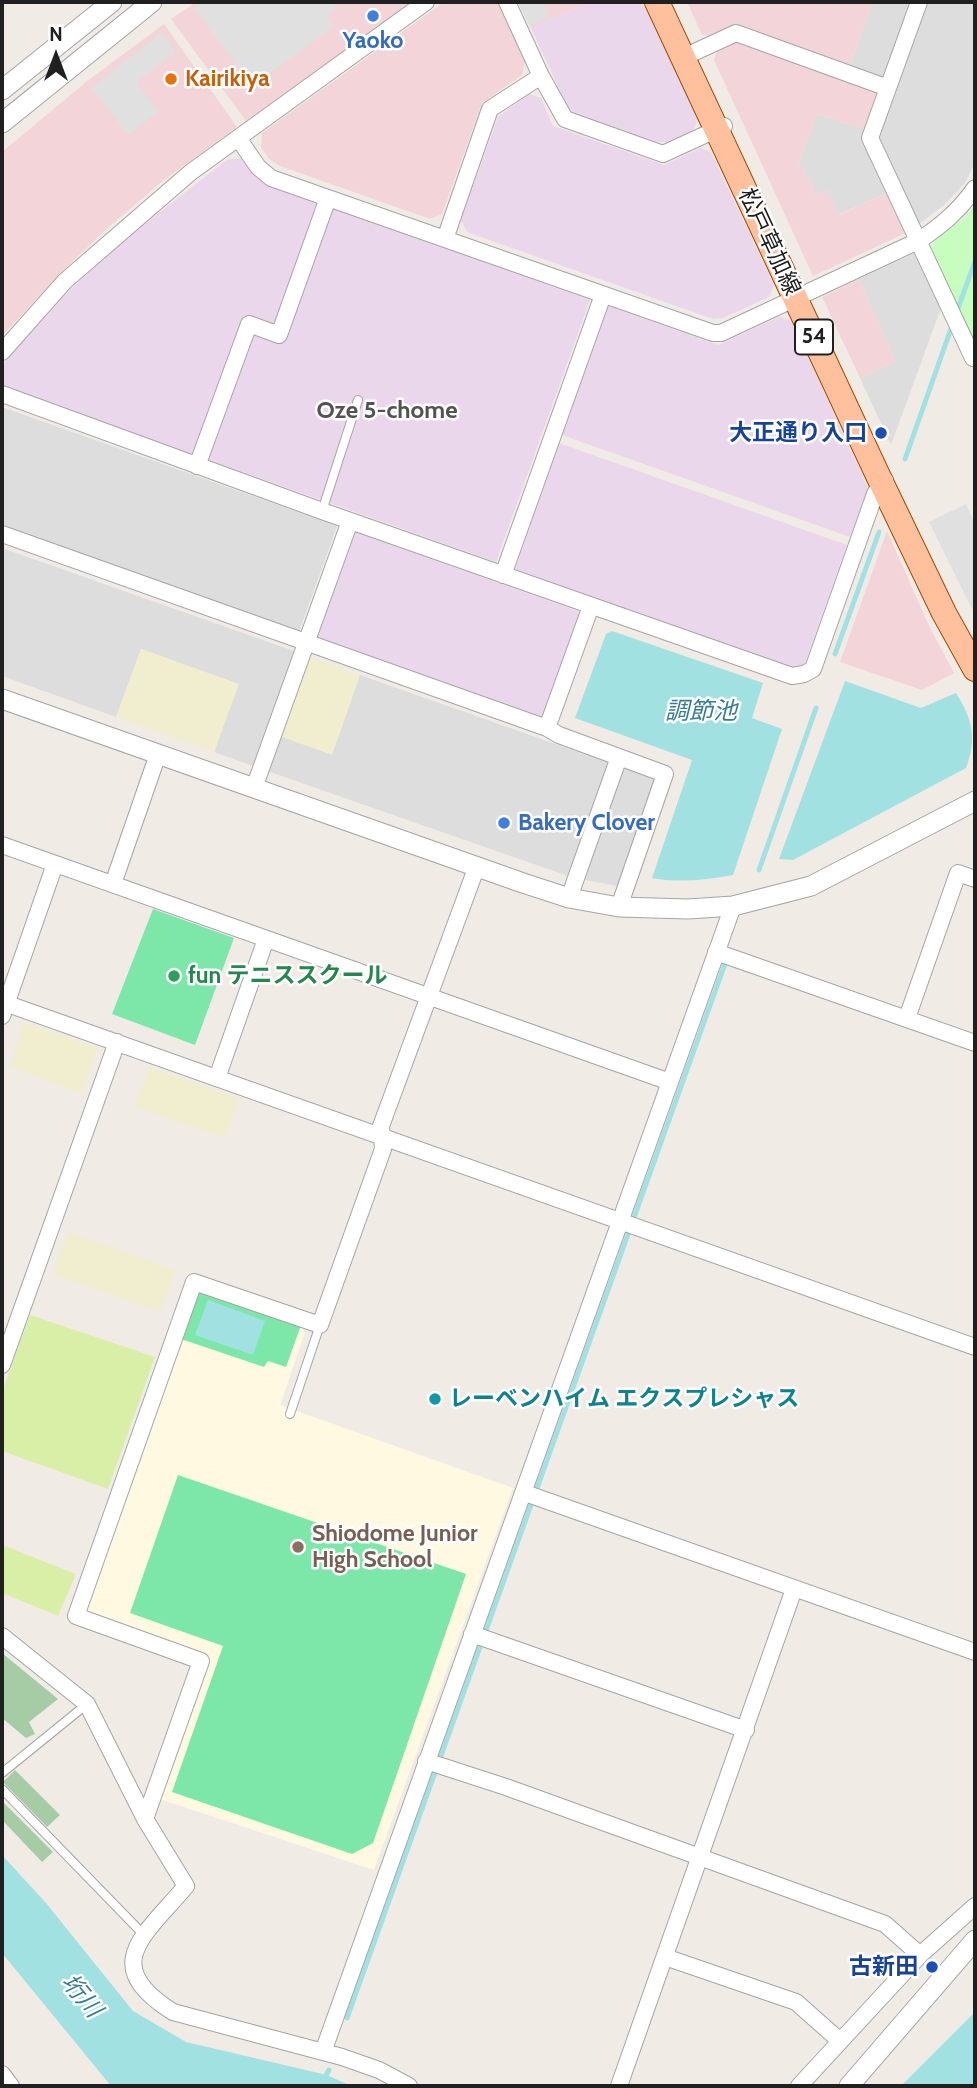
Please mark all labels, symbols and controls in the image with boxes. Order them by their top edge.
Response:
marker: Yaoko [365,8,381,24]
north arrow [21,21,91,91]
text: N [49,23,63,46]
place label: Yaoko [343,27,403,55]
place label: Kairikiya [185,65,270,93]
marker: Kairikiya [163,71,179,87]
street label: 松戸草加線 [732,184,806,300]
road number: 54 [795,320,833,354]
district label: Oze 5-chome [317,397,457,425]
place label: 大正通り入口 [729,419,867,447]
marker: 大正通り入口 [873,425,889,441]
water label: 調節池 [665,698,737,726]
place label: Bakery Clover [518,809,655,837]
marker: Bakery Clover [496,815,512,831]
place label: fun テニススクール [188,962,387,990]
marker: fun テニススクール [166,968,182,984]
place label: レーベンハイム エクスプレシャス [449,1385,799,1413]
marker: レーベンハイム エクスプレシャス [427,1391,443,1407]
place label: Shiodome Junior High School [312,1520,478,1574]
marker: Shiodome Junior High School [290,1539,306,1555]
place label: 古新田 [849,1953,918,1981]
marker: 古新田 [924,1959,940,1975]
water label: 垳川 [55,1968,107,2024]

